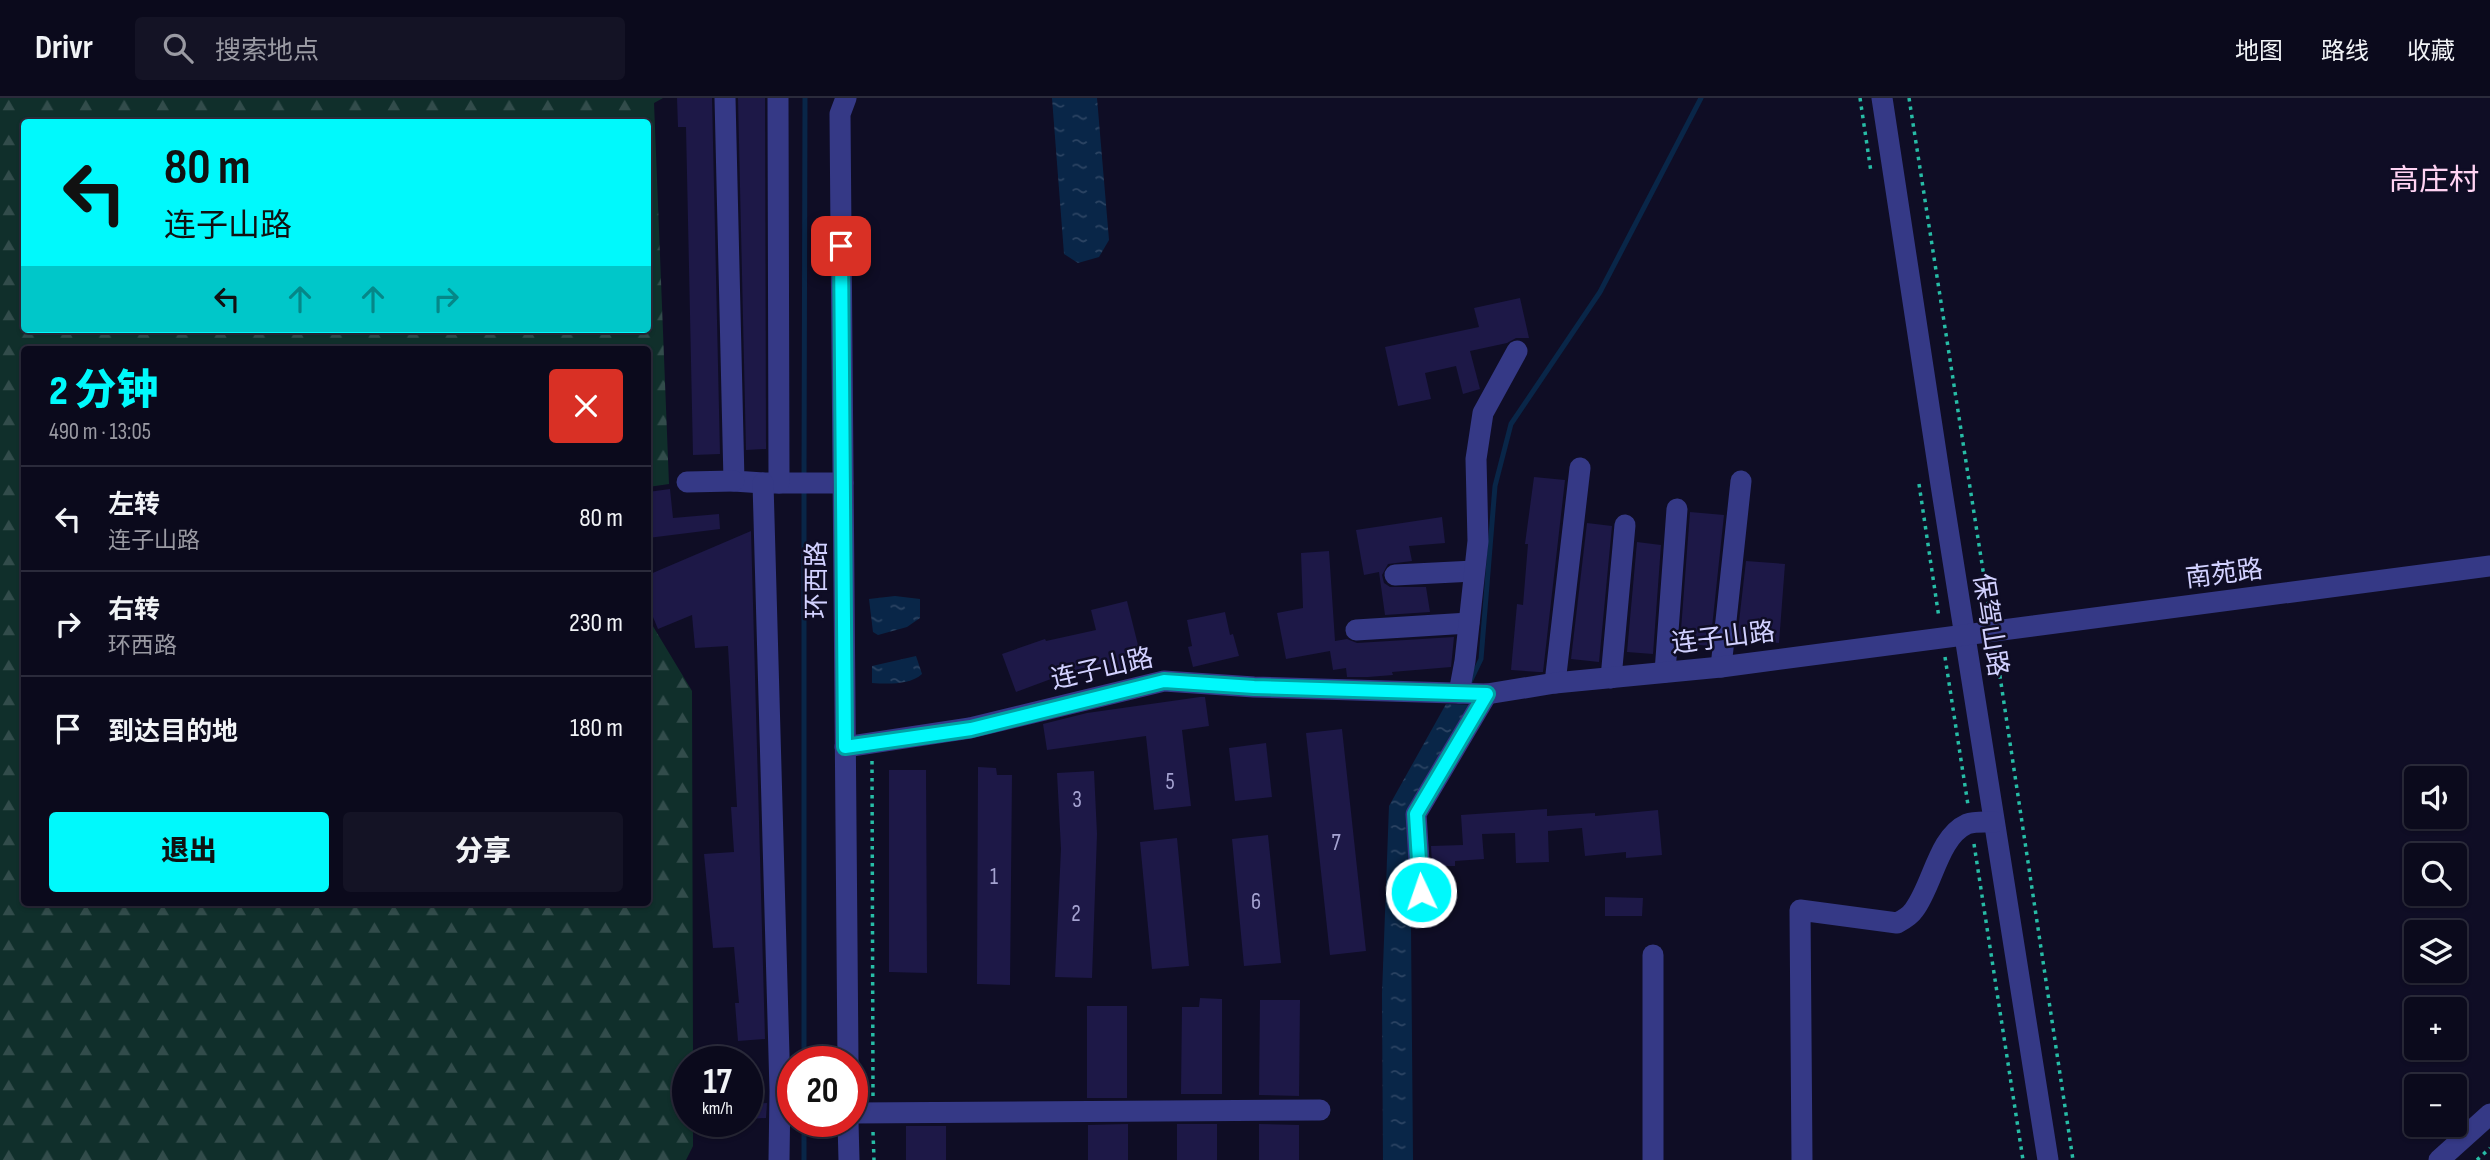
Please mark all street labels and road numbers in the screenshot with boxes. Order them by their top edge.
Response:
street label: 环西路 [802,541,833,619]
street label: 南苑路 [2184,554,2265,595]
street label: 保驾山路 [1966,571,2013,679]
street label: 连子山路 [1670,617,1777,660]
street label: 连子山路 [1048,643,1156,696]

